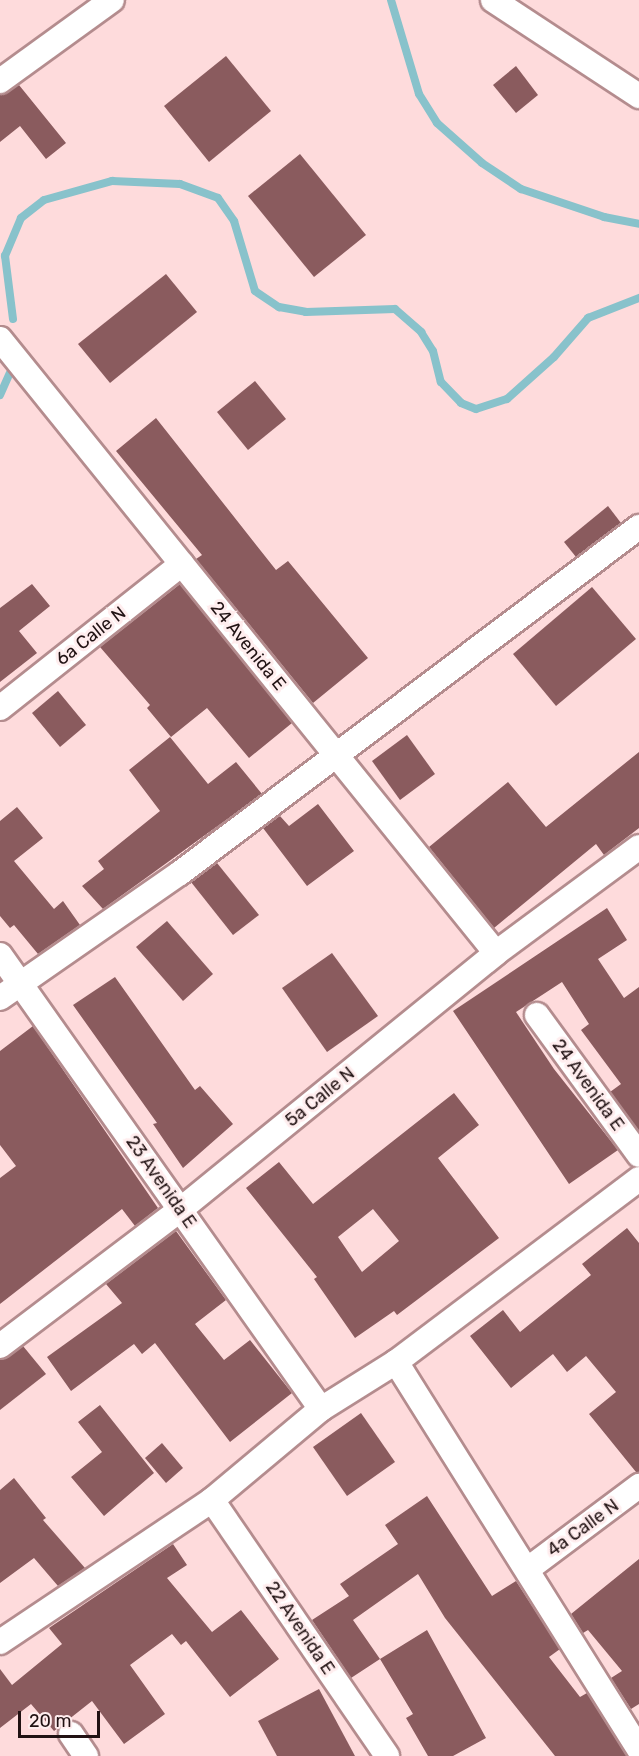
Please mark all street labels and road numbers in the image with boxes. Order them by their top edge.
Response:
street label: 24 Avenida E [205,597,291,695]
street label: 6a Calle N [52,602,130,670]
street label: 24 Avenida E [547,1035,629,1135]
street label: 5a Calle N [281,1063,359,1131]
street label: 23 Avenida E [121,1131,201,1233]
street label: 4a Calle N [543,1495,623,1561]
street label: 22 Avenida E [261,1577,339,1679]

